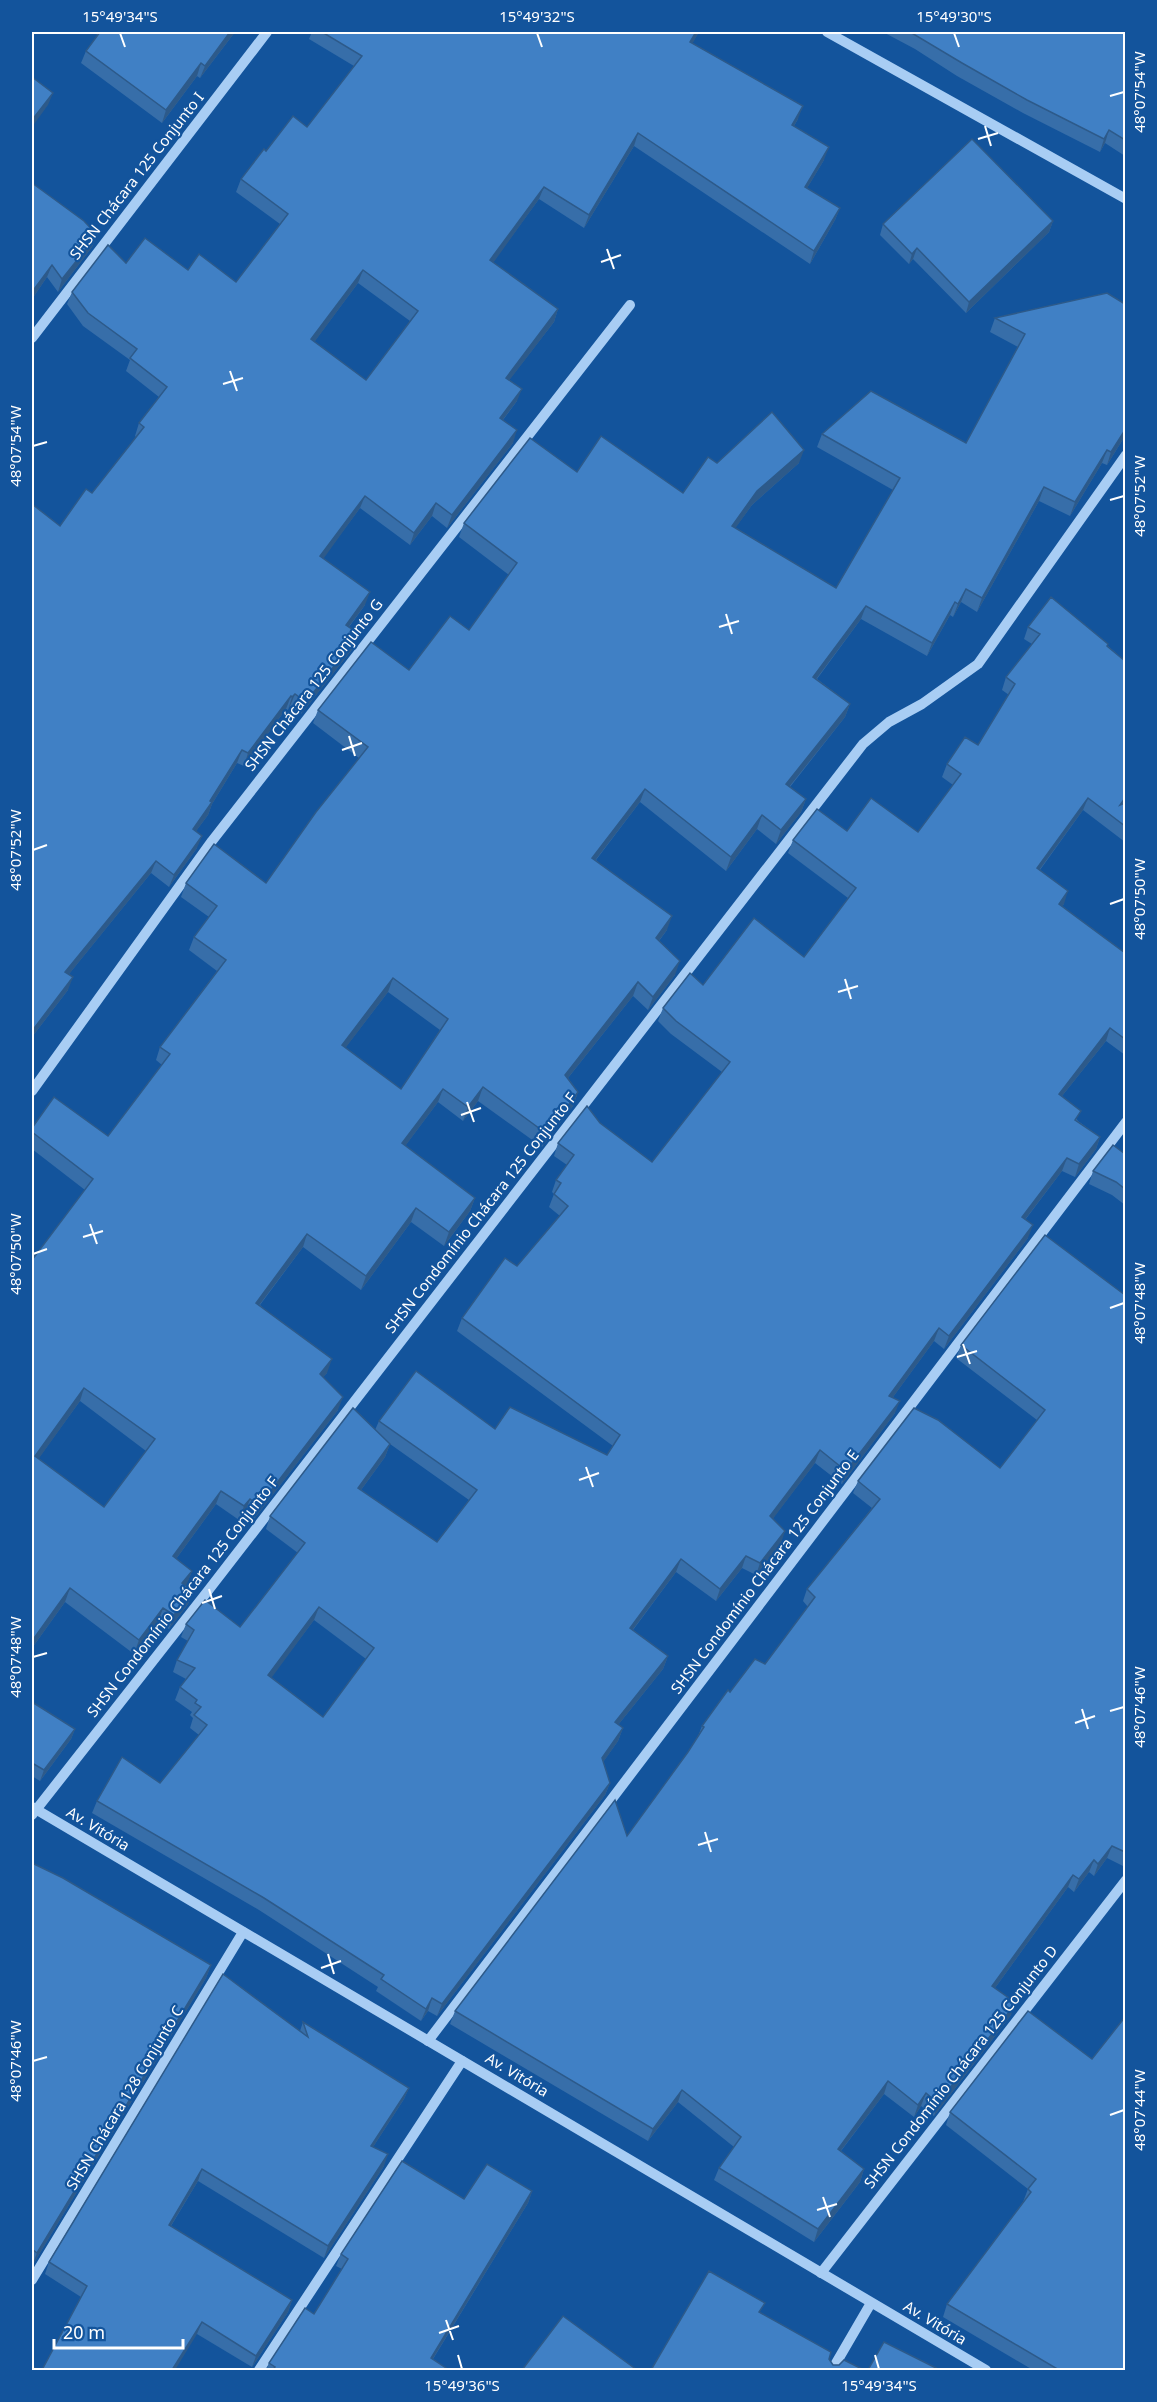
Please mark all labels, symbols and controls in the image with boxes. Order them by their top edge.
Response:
text: 15°49'34"S [82,6,158,26]
text: 15°49'32"S [499,6,575,26]
text: 15°49'30"S [916,6,992,26]
text: 48°07'54"W [1129,51,1149,133]
street label: SHSN Chácara 125 Conjunto I [65,88,208,263]
text: 48°07'54"W [5,405,25,487]
text: 48°07'52"W [1129,455,1149,537]
street label: SHSN Chácara 125 Conjunto G [240,594,387,774]
text: 48°07'52"W [5,809,25,891]
text: 48°07'50"W [1129,858,1149,940]
street label: SHSN Condomínio Chácara 125 Conjunto F [380,1088,581,1337]
text: 48°07'50"W [5,1213,25,1295]
text: 48°07'48"W [1129,1262,1149,1344]
street label: SHSN Condomínio Chácara 125 Conjunto E [666,1445,863,1697]
street label: SHSN Condomínio Chácara 125 Conjunto F [82,1472,283,1721]
text: 48°07'48"W [5,1616,25,1698]
text: 48°07'46"W [1129,1666,1149,1748]
street label: Av. Vitória [63,1801,134,1855]
street label: SHSN Condomínio Chácara 125 Conjunto D [859,1941,1061,2192]
street label: SHSN Chácara 128 Conjunto C [61,2001,187,2193]
text: 48°07'46"W [5,2020,25,2102]
street label: Av. Vitória [482,2047,553,2101]
text: 48°07'44"W [1129,2069,1149,2151]
street label: Av. Vitória [900,2295,971,2349]
scale bar [54,2312,183,2350]
text: 20 m [63,2320,105,2344]
text: 15°49'36"S [424,2375,500,2395]
text: 15°49'34"S [841,2375,917,2395]

